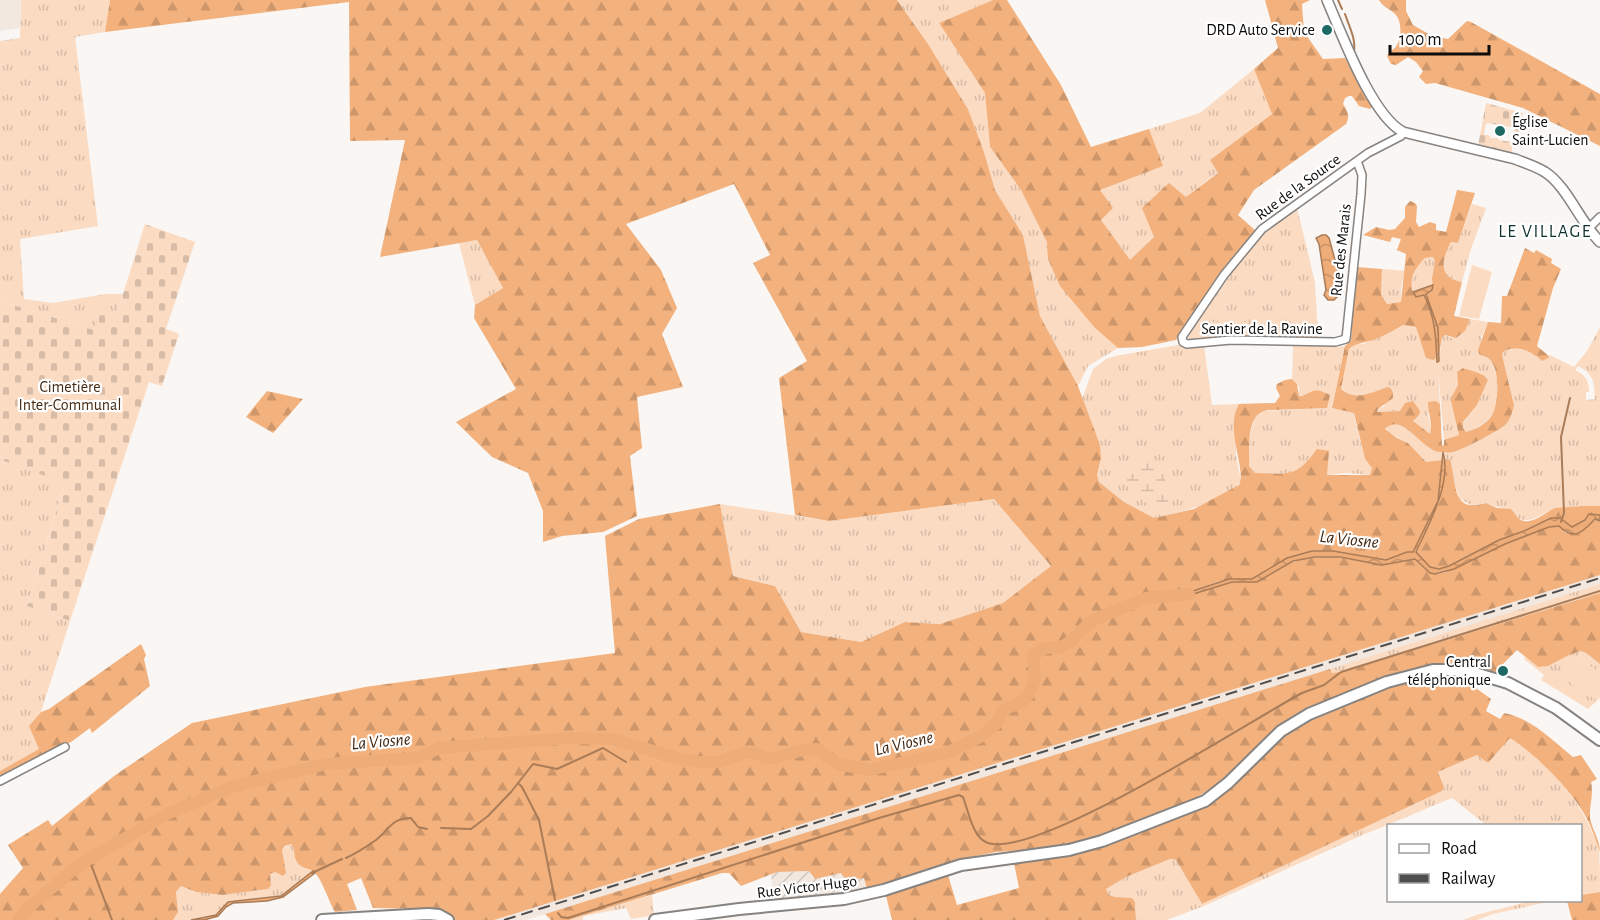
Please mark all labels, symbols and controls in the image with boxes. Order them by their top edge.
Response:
scale bar [1390,18,1489,56]
place label: DRD Auto Service [1206,22,1315,38]
marker: DRD Auto Service [1320,23,1334,37]
text: 100 m [1399,31,1442,49]
place label: Église Saint-Lucien [1512,112,1589,148]
marker: Église Saint-Lucien [1493,124,1507,138]
street label: Rue de la Source [1253,151,1343,223]
street label: Rue des Marais [1328,203,1354,297]
district label: LE VILLAGE [1498,223,1592,241]
street label: Sentier de la Ravine [1201,321,1323,337]
park label: Cimetière Inter-Communal [19,379,121,413]
water label: La Viosne [1319,528,1380,552]
place label: Central téléphonique [1407,654,1491,688]
marker: Central téléphonique [1496,664,1510,678]
water label: La Viosne [873,729,935,759]
water label: La Viosne [351,730,412,754]
legend [1387,824,1582,902]
text: Road [1441,840,1477,858]
text: Railway [1441,870,1496,888]
street label: Rue Victor Hugo [756,873,858,901]

